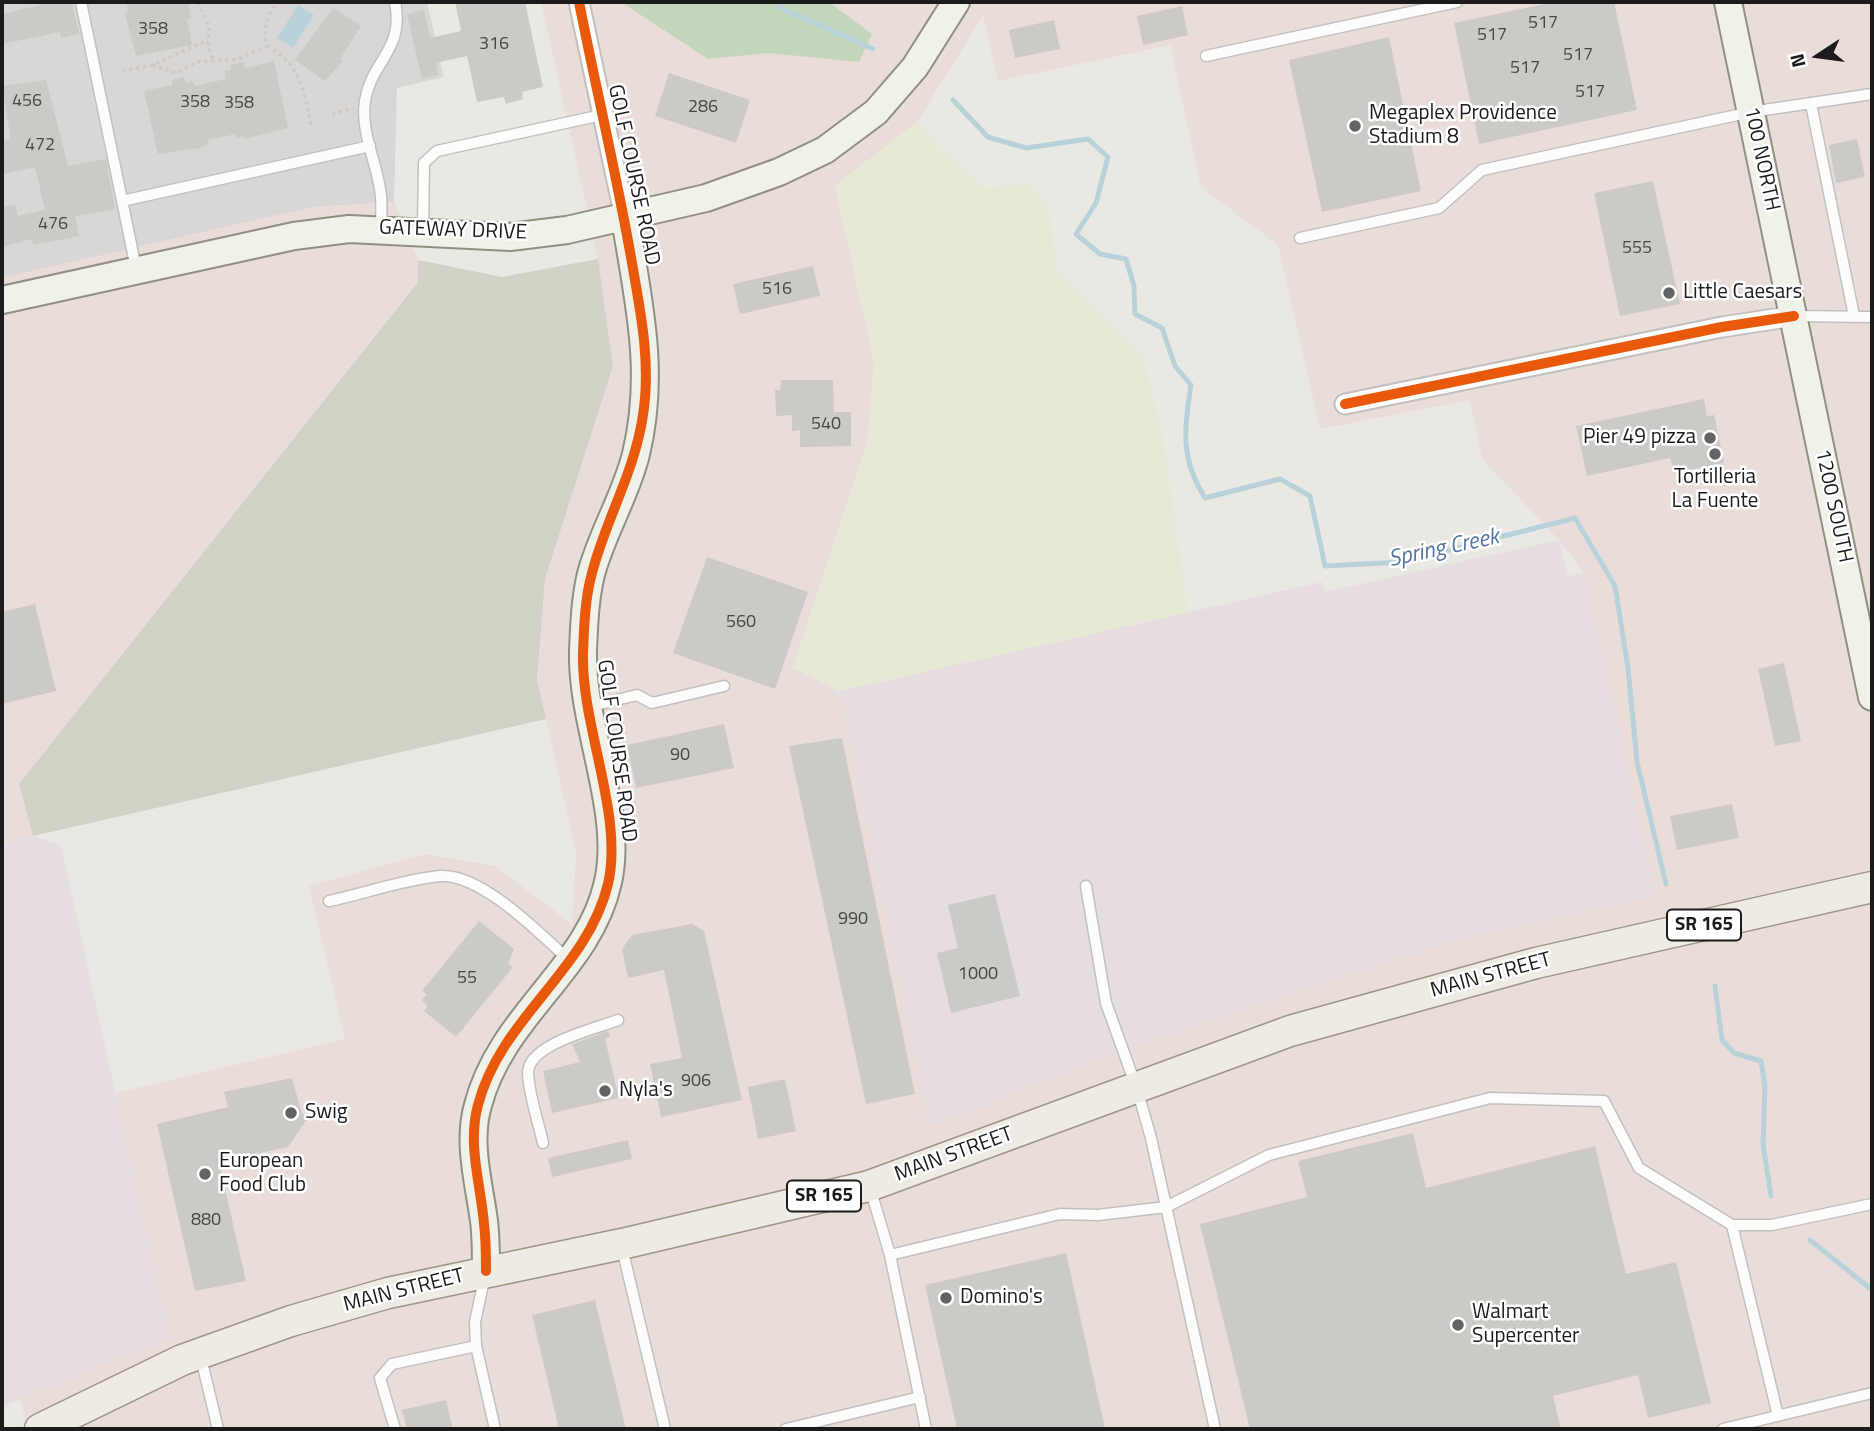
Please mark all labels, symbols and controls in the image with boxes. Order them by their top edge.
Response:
house number: 517 [1528,13,1558,35]
house number: 358 [138,19,168,41]
north arrow [1783,21,1853,91]
house number: 517 [1477,25,1507,47]
house number: 316 [479,34,509,56]
house number: 517 [1563,45,1593,67]
text: N [1781,51,1813,71]
house number: 517 [1510,58,1540,80]
street label: GOLF COURSE ROAD [602,82,664,268]
house number: 517 [1575,82,1605,104]
house number: 456 [12,91,42,113]
house number: 358 [180,92,210,114]
house number: 358 [224,93,254,115]
house number: 286 [688,97,718,119]
place label: Megaplex Providence Stadium 8 [1369,101,1557,151]
street label: 100 NORTH [1738,105,1784,213]
marker: Megaplex Providence Stadium 8 [1347,118,1363,134]
house number: 472 [25,135,55,157]
house number: 476 [38,214,68,236]
street label: GATEWAY DRIVE [379,216,527,246]
house number: 555 [1622,238,1652,260]
house number: 516 [762,279,792,301]
place label: Little Caesars [1683,280,1802,306]
marker: Little Caesars [1661,285,1677,301]
house number: 540 [811,414,841,436]
place label: Pier 49 pizza [1583,425,1696,451]
marker: Pier 49 pizza [1702,430,1718,446]
marker: Tortilleria La Fuente [1707,446,1723,462]
street label: 1200 SOUTH [1809,447,1857,565]
place label: Tortilleria La Fuente [1672,465,1758,515]
water label: Spring Creek [1386,524,1502,574]
house number: 560 [726,612,756,634]
street label: GOLF COURSE ROAD [591,658,641,844]
house number: 90 [670,745,690,767]
house number: 990 [838,909,868,931]
road number: SR 165 [1667,909,1741,940]
street label: MAIN STREET [1428,948,1554,1004]
house number: 1000 [958,964,998,986]
house number: 55 [457,968,477,990]
house number: 906 [681,1071,711,1093]
place label: Nyla's [619,1078,673,1104]
marker: Nyla's [597,1083,613,1099]
place label: Swig [305,1100,348,1126]
marker: Swig [283,1105,299,1121]
street label: MAIN STREET [892,1122,1016,1188]
place label: European Food Club [219,1149,306,1199]
marker: European Food Club [197,1166,213,1182]
road number: SR 165 [787,1180,861,1212]
house number: 880 [191,1210,221,1232]
street label: MAIN STREET [341,1264,467,1318]
place label: Domino's [960,1285,1043,1311]
marker: Domino's [938,1290,954,1306]
place label: Walmart Supercenter [1472,1300,1579,1350]
marker: Walmart Supercenter [1450,1317,1466,1333]

